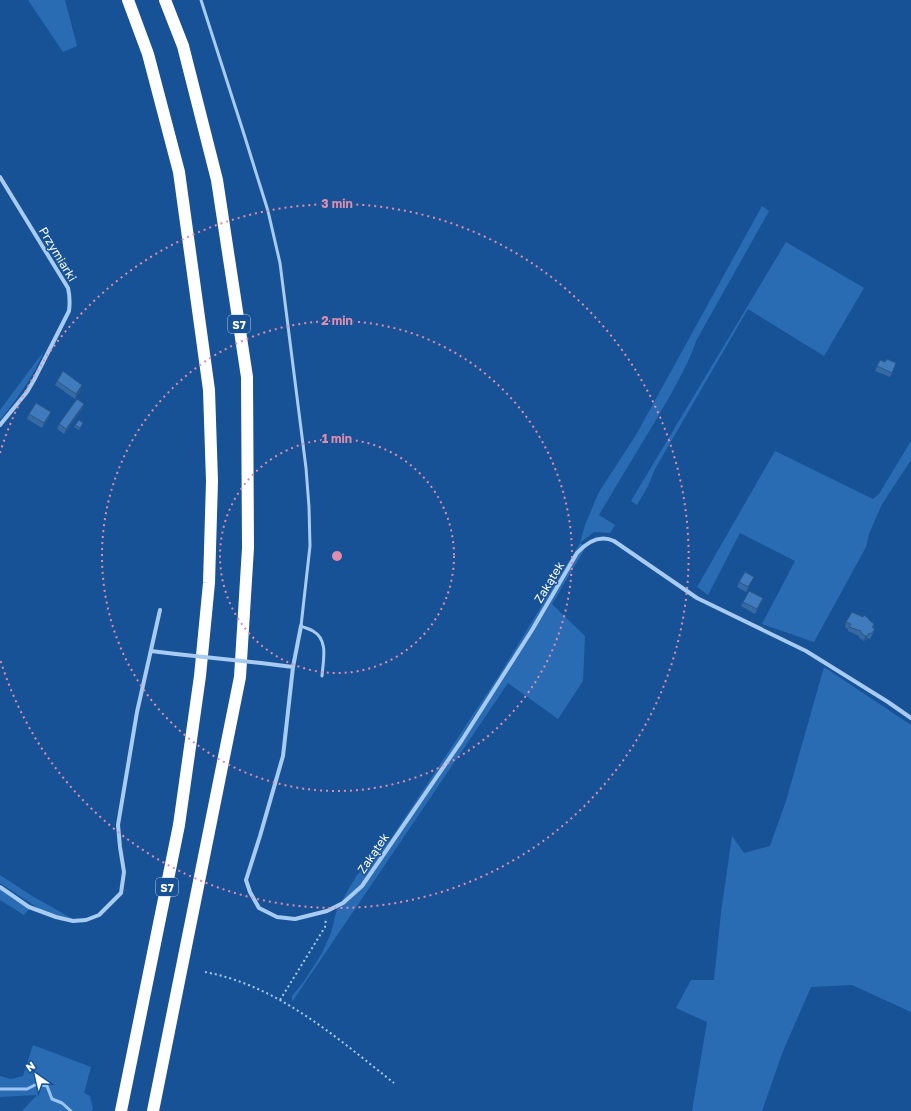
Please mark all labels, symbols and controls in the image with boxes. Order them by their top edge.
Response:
text: 3 min [321,196,353,211]
street label: Przymiarki [36,224,80,284]
text: 2 min [321,313,353,328]
road number: S7 [228,315,250,333]
text: 1 min [322,431,352,446]
centre of rings [330,549,344,563]
street label: Zakątek [531,558,567,606]
street label: Zakątek [354,830,392,876]
road number: S7 [156,878,178,896]
north arrow [16,1055,56,1095]
text: N [23,1059,37,1074]

